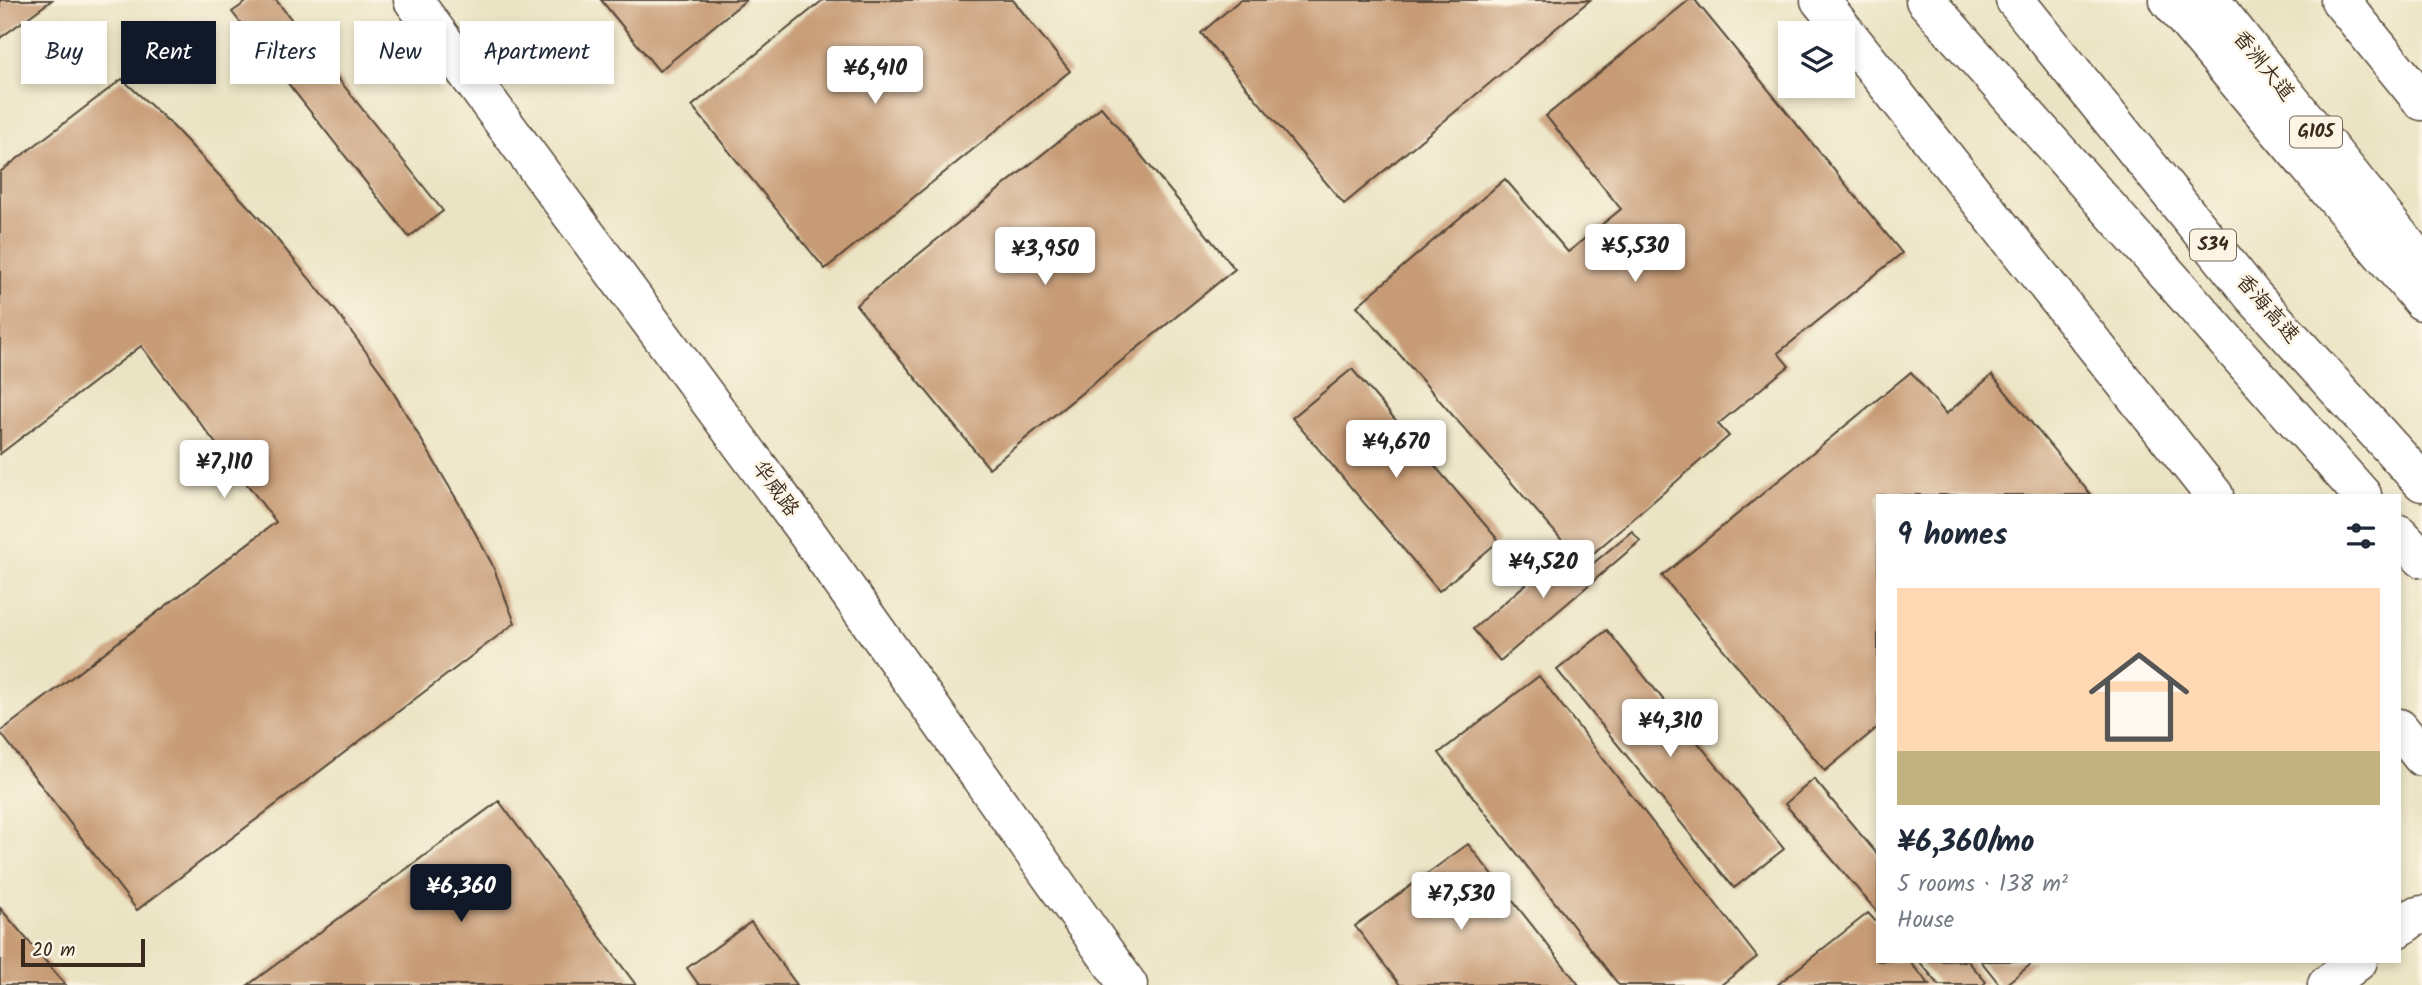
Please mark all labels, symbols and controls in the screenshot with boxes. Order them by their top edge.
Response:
chip: Buy [21,21,107,84]
chip: Rent [121,21,216,84]
chip: Filters [230,21,340,84]
chip: New [354,21,446,84]
chip: Apartment [460,21,614,84]
map controls [1778,21,1855,98]
button: layers [1778,21,1855,98]
street label: 香洲大道 [2224,23,2302,109]
pin: ¥6,410 [818,46,932,106]
text: ¥6,410 [843,51,907,87]
road number: G105 [2290,116,2342,148]
pin: ¥5,530 [1578,224,1692,284]
pin: ¥3,950 [988,228,1102,287]
text: ¥5,530 [1601,229,1669,265]
road number: S34 [2190,230,2236,260]
text: ¥3,950 [1011,232,1079,268]
street label: 香海高速 [2227,266,2307,352]
pin: ¥4,670 [1339,420,1453,480]
text: ¥4,670 [1362,425,1430,461]
pin: ¥7,110 [167,440,281,500]
text: ¥7,110 [196,445,252,481]
street label: 华威路 [743,454,807,524]
text: 9 homes [1897,512,2008,560]
icon: filters [2342,517,2380,555]
pin: ¥4,520 [1486,540,1600,600]
text: ¥4,520 [1508,545,1578,581]
icon: home [2076,634,2202,760]
pin: ¥4,310 [1613,700,1727,759]
text: ¥4,310 [1638,704,1702,740]
text: ¥6,360/mo [1897,819,2034,867]
pin: ¥6,360 [404,864,518,924]
text: 5 rooms · 138 m² [1897,867,2068,903]
text: ¥6,360 [426,869,496,905]
pin: ¥7,530 [1404,872,1518,932]
text: ¥7,530 [1427,877,1495,913]
text: House [1897,903,1954,939]
scale bar [21,936,145,968]
text: 20 m [32,936,75,966]

